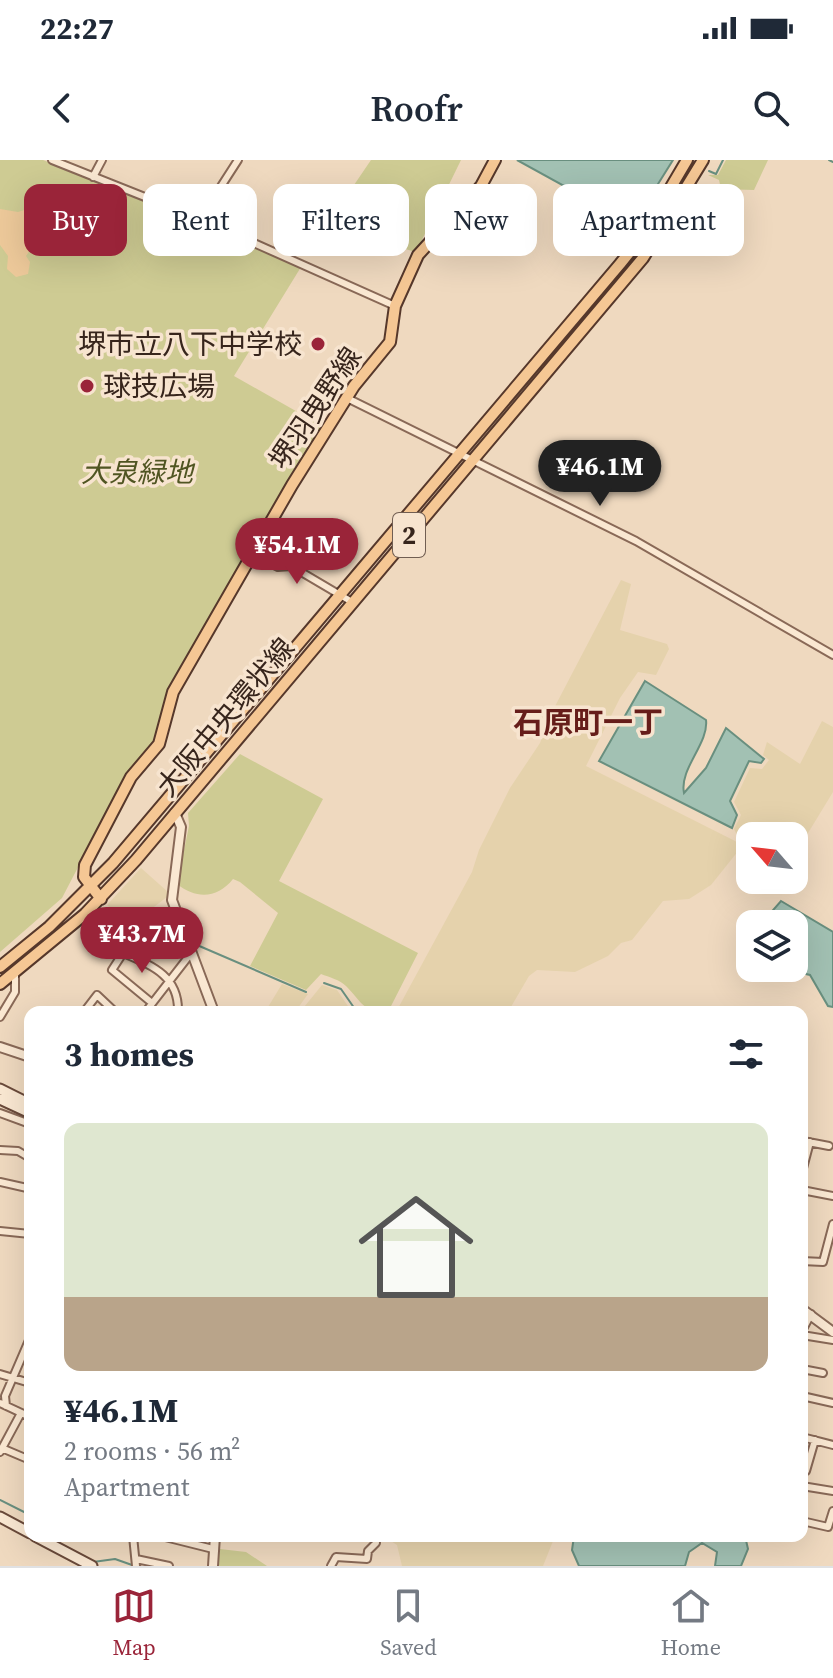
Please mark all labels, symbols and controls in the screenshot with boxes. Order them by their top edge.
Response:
text: 22:27 [40,8,114,49]
text: Roofr [370,84,463,133]
icon: back [40,86,84,130]
icon: search [749,86,793,130]
chip: Buy [24,184,127,256]
chip: Rent [143,184,257,256]
chip: Filters [273,184,409,256]
chip: New [425,184,537,256]
chip: Apartment [553,184,744,256]
place label: 堺市立八下中学校 [78,325,302,363]
marker: 堺市立八下中学校 [309,335,327,353]
street label: 堺羽曳野線 [260,339,370,477]
place label: 球技広場 [103,367,215,405]
marker: 球技広場 [78,377,96,395]
pin: ¥46.1M [535,440,665,508]
text: ¥46.1M [556,448,644,484]
park label: 大泉緑地 [81,453,196,491]
road number: 2 [393,513,425,557]
pin: ¥54.1M [232,518,362,586]
text: ¥54.1M [253,526,341,562]
street label: 大阪中央環状線 [147,630,303,804]
district label: 石原町一丁 [513,702,663,743]
north arrow [736,822,808,894]
map controls [736,822,808,982]
pin: ¥43.7M [77,907,207,975]
button: layers [736,910,808,982]
text: ¥43.7M [98,915,186,951]
text: 3 homes [64,1031,194,1077]
icon: filters [724,1032,768,1076]
icon: home [344,1175,488,1319]
text: ¥46.1M [64,1387,178,1433]
text: 2 rooms · 56 m² [64,1433,240,1469]
text: Apartment [64,1469,189,1505]
tab: Map [112,1584,156,1662]
tab: Saved [380,1584,437,1662]
tab: Home [661,1584,721,1662]

